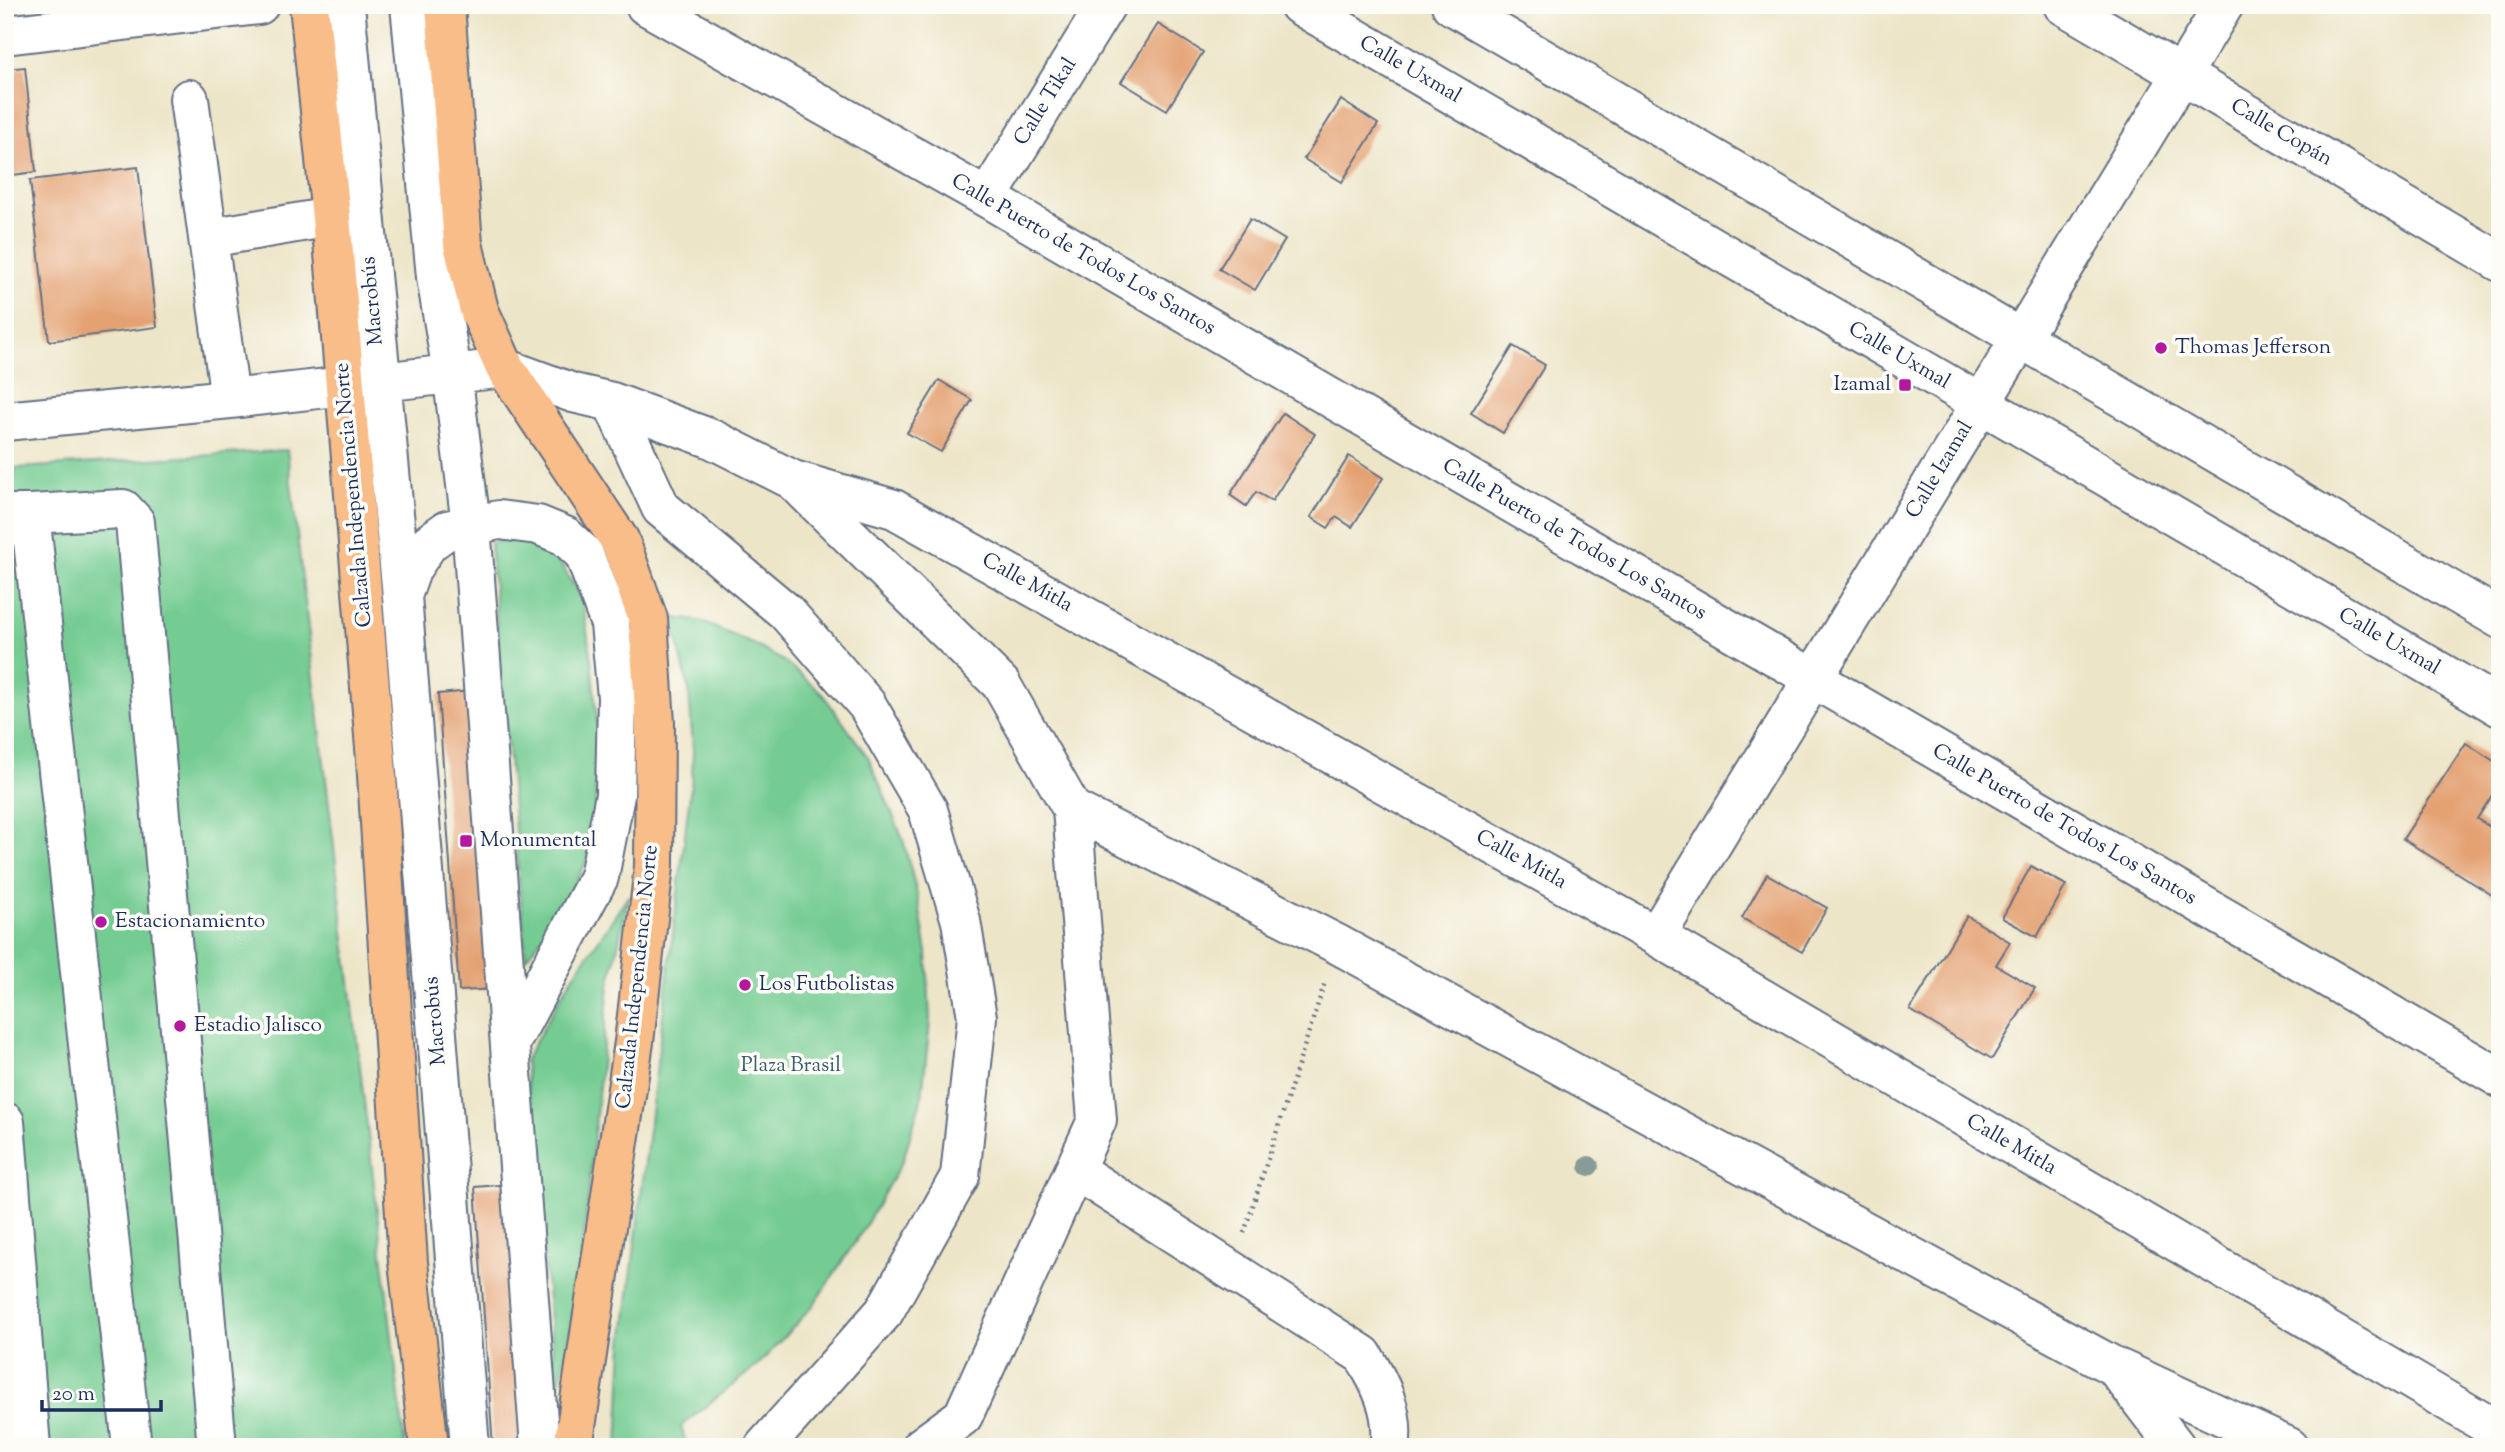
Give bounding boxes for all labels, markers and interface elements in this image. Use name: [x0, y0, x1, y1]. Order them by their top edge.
street label: Calle Uxmal: [1353, 29, 1467, 111]
street label: Calle Tikal: [1007, 52, 1085, 152]
street label: Calle Copán: [2224, 92, 2338, 174]
street label: Calle Puerto de Todos Los Santos: [945, 167, 1221, 343]
street label: Macrobús: [354, 255, 392, 347]
street label: Calle Uxmal: [1842, 315, 1956, 397]
place label: Thomas Jefferson: [2175, 333, 2331, 363]
marker: Thomas Jefferson: [2153, 340, 2169, 356]
street label: Calzada Independencia Norte: [327, 361, 381, 629]
place label: Izamal: [1834, 370, 1891, 400]
marker: Izamal: [1897, 377, 1913, 393]
street label: Calle Izamal: [1899, 415, 1981, 525]
street label: Calle Puerto de Todos Los Santos: [1436, 452, 1712, 628]
street label: Calle Mitla: [976, 546, 1078, 621]
street label: Calle Uxmal: [2332, 601, 2446, 683]
street label: Calle Puerto de Todos Los Santos: [1926, 737, 2202, 913]
street label: Calle Mitla: [1470, 823, 1572, 898]
place label: Monumental: [480, 826, 597, 856]
marker: Monumental: [458, 833, 474, 849]
street label: Calzada Independencia Norte: [609, 843, 667, 1111]
place label: Estacionamiento: [115, 907, 265, 937]
marker: Estacionamiento: [93, 914, 109, 930]
place label: Los Futbolistas: [759, 970, 894, 1000]
street label: Macrobús: [417, 975, 455, 1067]
marker: Los Futbolistas: [737, 977, 753, 993]
place label: Estadio Jalisco: [194, 1011, 322, 1041]
marker: Estadio Jalisco: [172, 1018, 188, 1034]
park label: Plaza Brasil: [741, 1051, 841, 1081]
street label: Calle Mitla: [1960, 1107, 2062, 1183]
scale bar: [42, 1368, 161, 1412]
text: 20 m: [52, 1380, 95, 1410]

